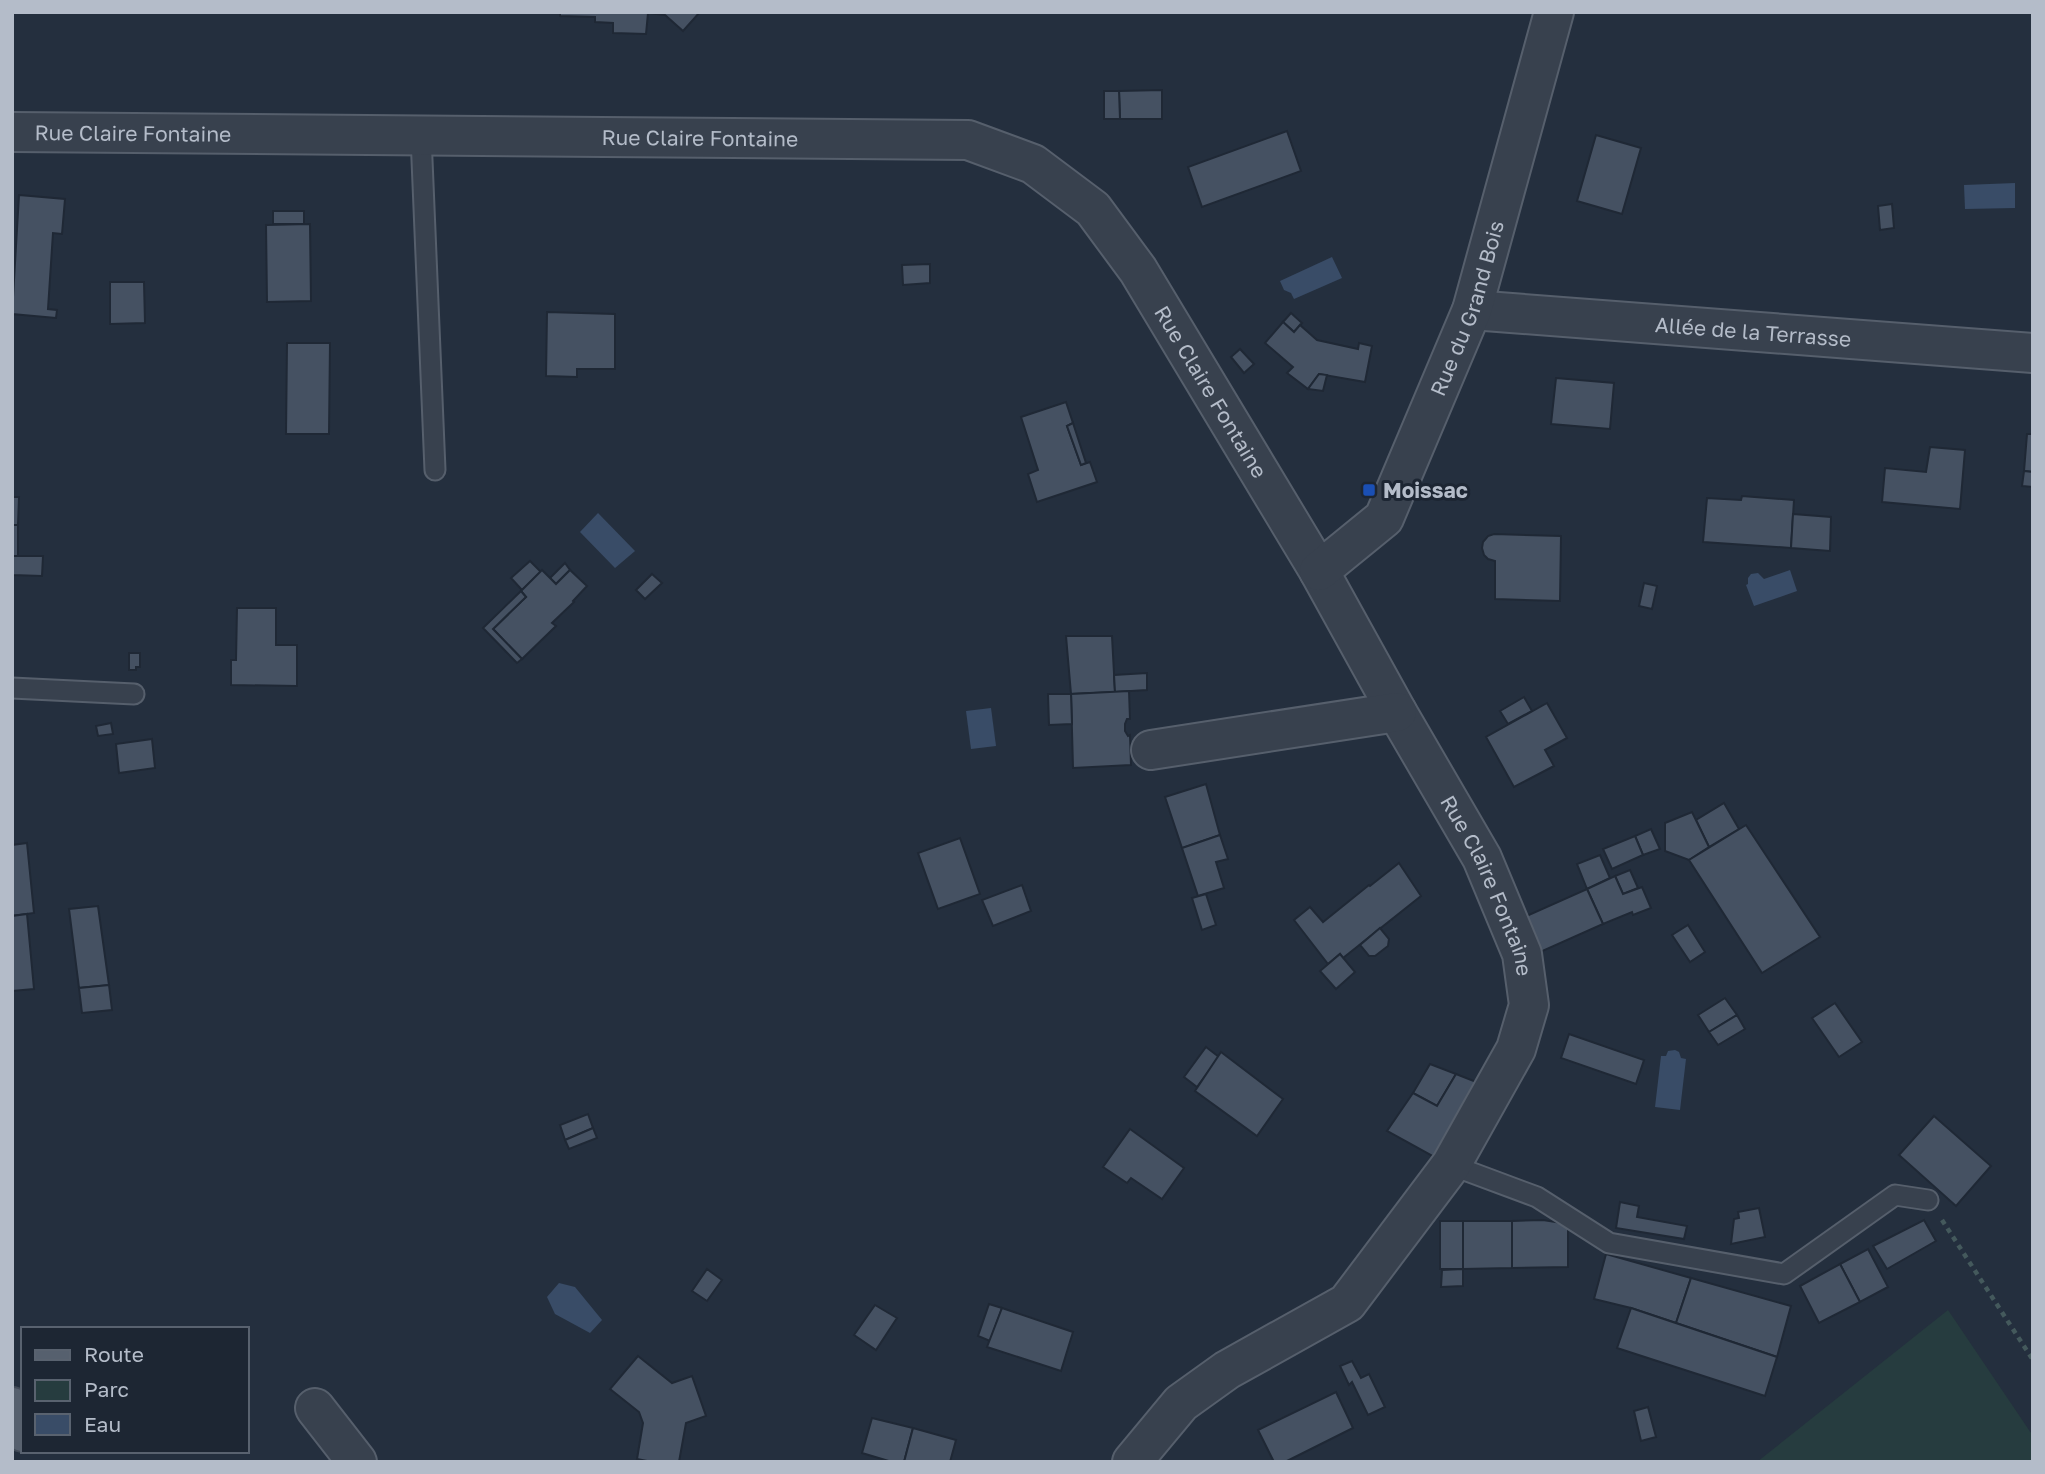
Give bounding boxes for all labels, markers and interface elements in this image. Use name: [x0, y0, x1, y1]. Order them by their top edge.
street label: Rue Claire Fontaine: [35, 119, 231, 147]
street label: Rue Claire Fontaine: [602, 124, 798, 152]
street label: Rue du Grand Bois: [1424, 218, 1509, 400]
street label: Rue Claire Fontaine: [1149, 301, 1273, 483]
street label: Allée de la Terrasse: [1654, 311, 1852, 352]
place label: Moissac: [1383, 477, 1468, 503]
marker: Moissac: [1361, 482, 1377, 498]
street label: Rue Claire Fontaine: [1435, 790, 1538, 977]
legend: [21, 1327, 248, 1453]
text: Route: [84, 1341, 144, 1367]
text: Parc: [84, 1376, 129, 1402]
text: Eau: [84, 1411, 121, 1437]

